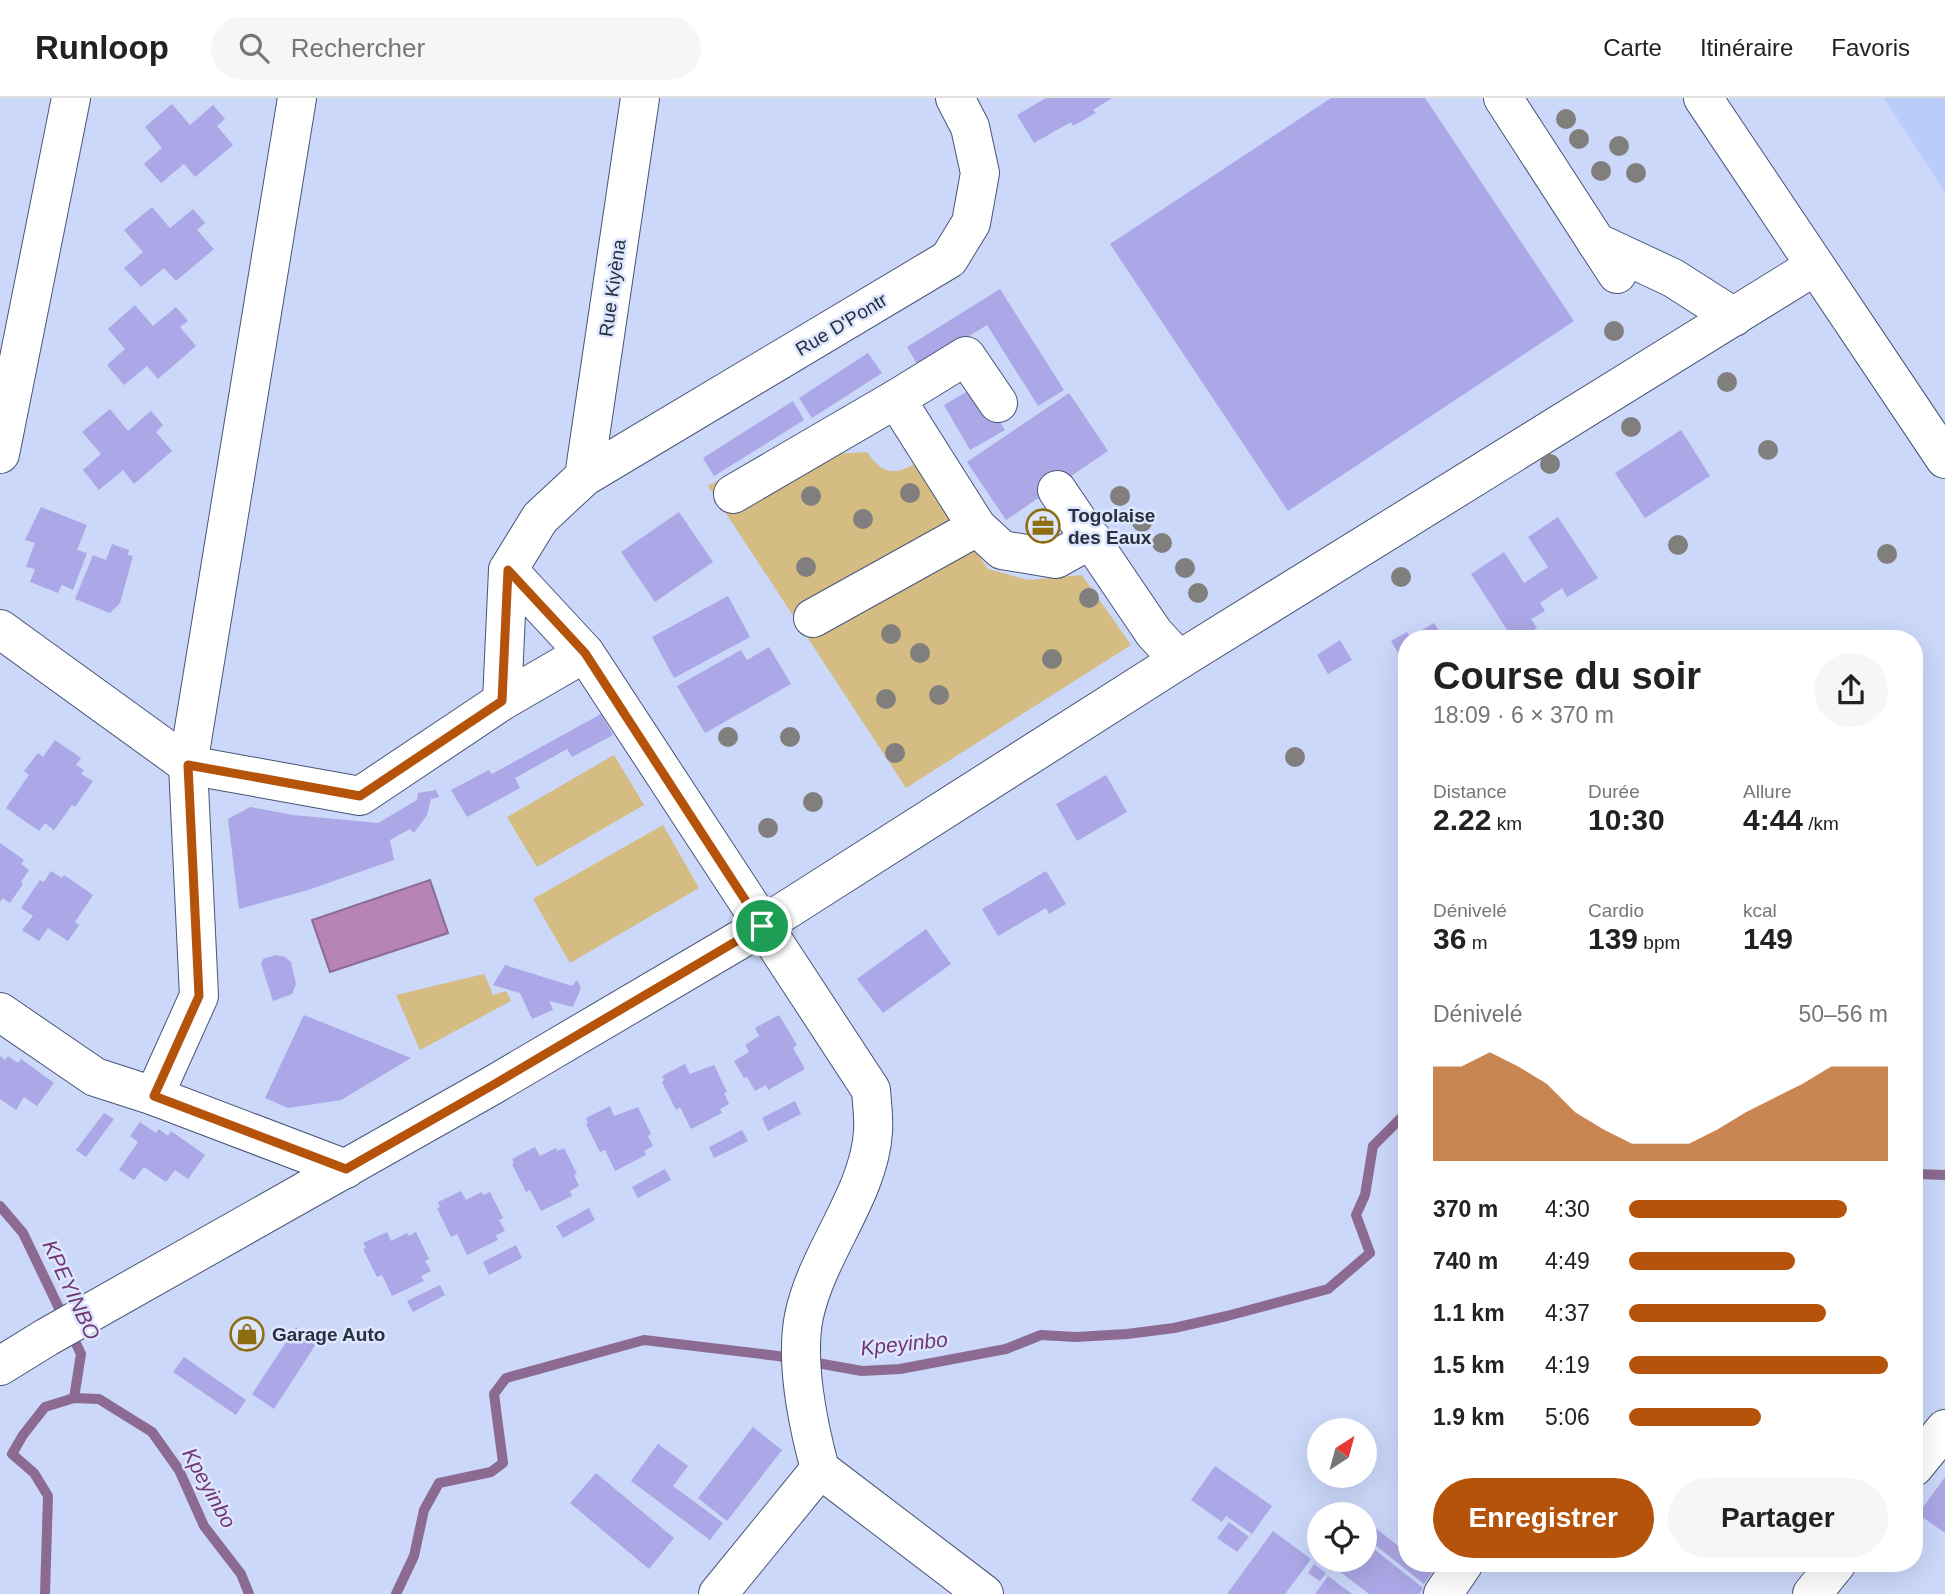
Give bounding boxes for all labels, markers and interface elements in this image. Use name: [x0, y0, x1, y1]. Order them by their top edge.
search box: [211, 17, 701, 80]
text: Runloop: [35, 29, 169, 66]
icon: search: [235, 29, 273, 67]
text: Rechercher: [291, 33, 425, 63]
text: Carte: [1603, 34, 1662, 61]
text: Itinéraire: [1700, 34, 1793, 61]
text: Favoris: [1831, 34, 1910, 61]
street label: Rue Kiyèna: [595, 238, 630, 338]
street label: Rue D'Pontr: [792, 289, 891, 360]
place label: Togolaise des Eaux: [1068, 505, 1155, 548]
office icon: Togolaise des Eaux: [1024, 507, 1062, 545]
button: share: [1814, 653, 1888, 727]
text: Course du soir: [1433, 655, 1701, 697]
text: 18:09 · 6 × 370 m: [1433, 702, 1614, 728]
text: Distance: [1433, 781, 1507, 802]
text: Durée: [1588, 781, 1640, 802]
text: Allure: [1743, 781, 1792, 802]
text: 2.22: [1433, 803, 1491, 836]
text: 10:30: [1588, 803, 1665, 836]
text: 4:44: [1743, 803, 1803, 836]
text: km: [1491, 813, 1522, 834]
text: /km: [1803, 813, 1839, 834]
pin: [732, 896, 792, 956]
text: Dénivelé: [1433, 900, 1507, 921]
text: Cardio: [1588, 900, 1644, 921]
text: kcal: [1743, 900, 1777, 921]
icon: arrive: [743, 907, 781, 945]
text: 36: [1433, 922, 1466, 955]
text: 139: [1588, 922, 1638, 955]
text: 149: [1743, 922, 1793, 955]
text: m: [1466, 932, 1487, 953]
text: bpm: [1638, 932, 1680, 953]
text: Dénivelé: [1433, 1001, 1523, 1027]
text: 50–56 m: [1798, 1001, 1888, 1027]
text: 370 m: [1433, 1196, 1498, 1222]
text: 4:30: [1545, 1196, 1590, 1222]
water label: KPEYINBO: [38, 1236, 105, 1343]
text: 740 m: [1433, 1248, 1498, 1274]
text: 4:49: [1545, 1248, 1590, 1274]
text: 1.1 km: [1433, 1300, 1505, 1326]
text: 4:37: [1545, 1300, 1590, 1326]
shop icon: Garage Auto: [228, 1315, 266, 1353]
place label: Garage Auto: [272, 1324, 385, 1345]
water label: Kpeyinbo: [859, 1327, 949, 1360]
text: 1.5 km: [1433, 1352, 1505, 1378]
text: 4:19: [1545, 1352, 1590, 1378]
text: 1.9 km: [1433, 1404, 1505, 1430]
text: 5:06: [1545, 1404, 1590, 1430]
north arrow: [1307, 1418, 1377, 1488]
map controls: [1307, 1418, 1377, 1572]
water label: Kpeyinbo: [178, 1444, 241, 1532]
button: Enregistrer: [1433, 1478, 1654, 1558]
button: Partager: [1668, 1478, 1888, 1558]
button: locate: [1307, 1502, 1377, 1572]

